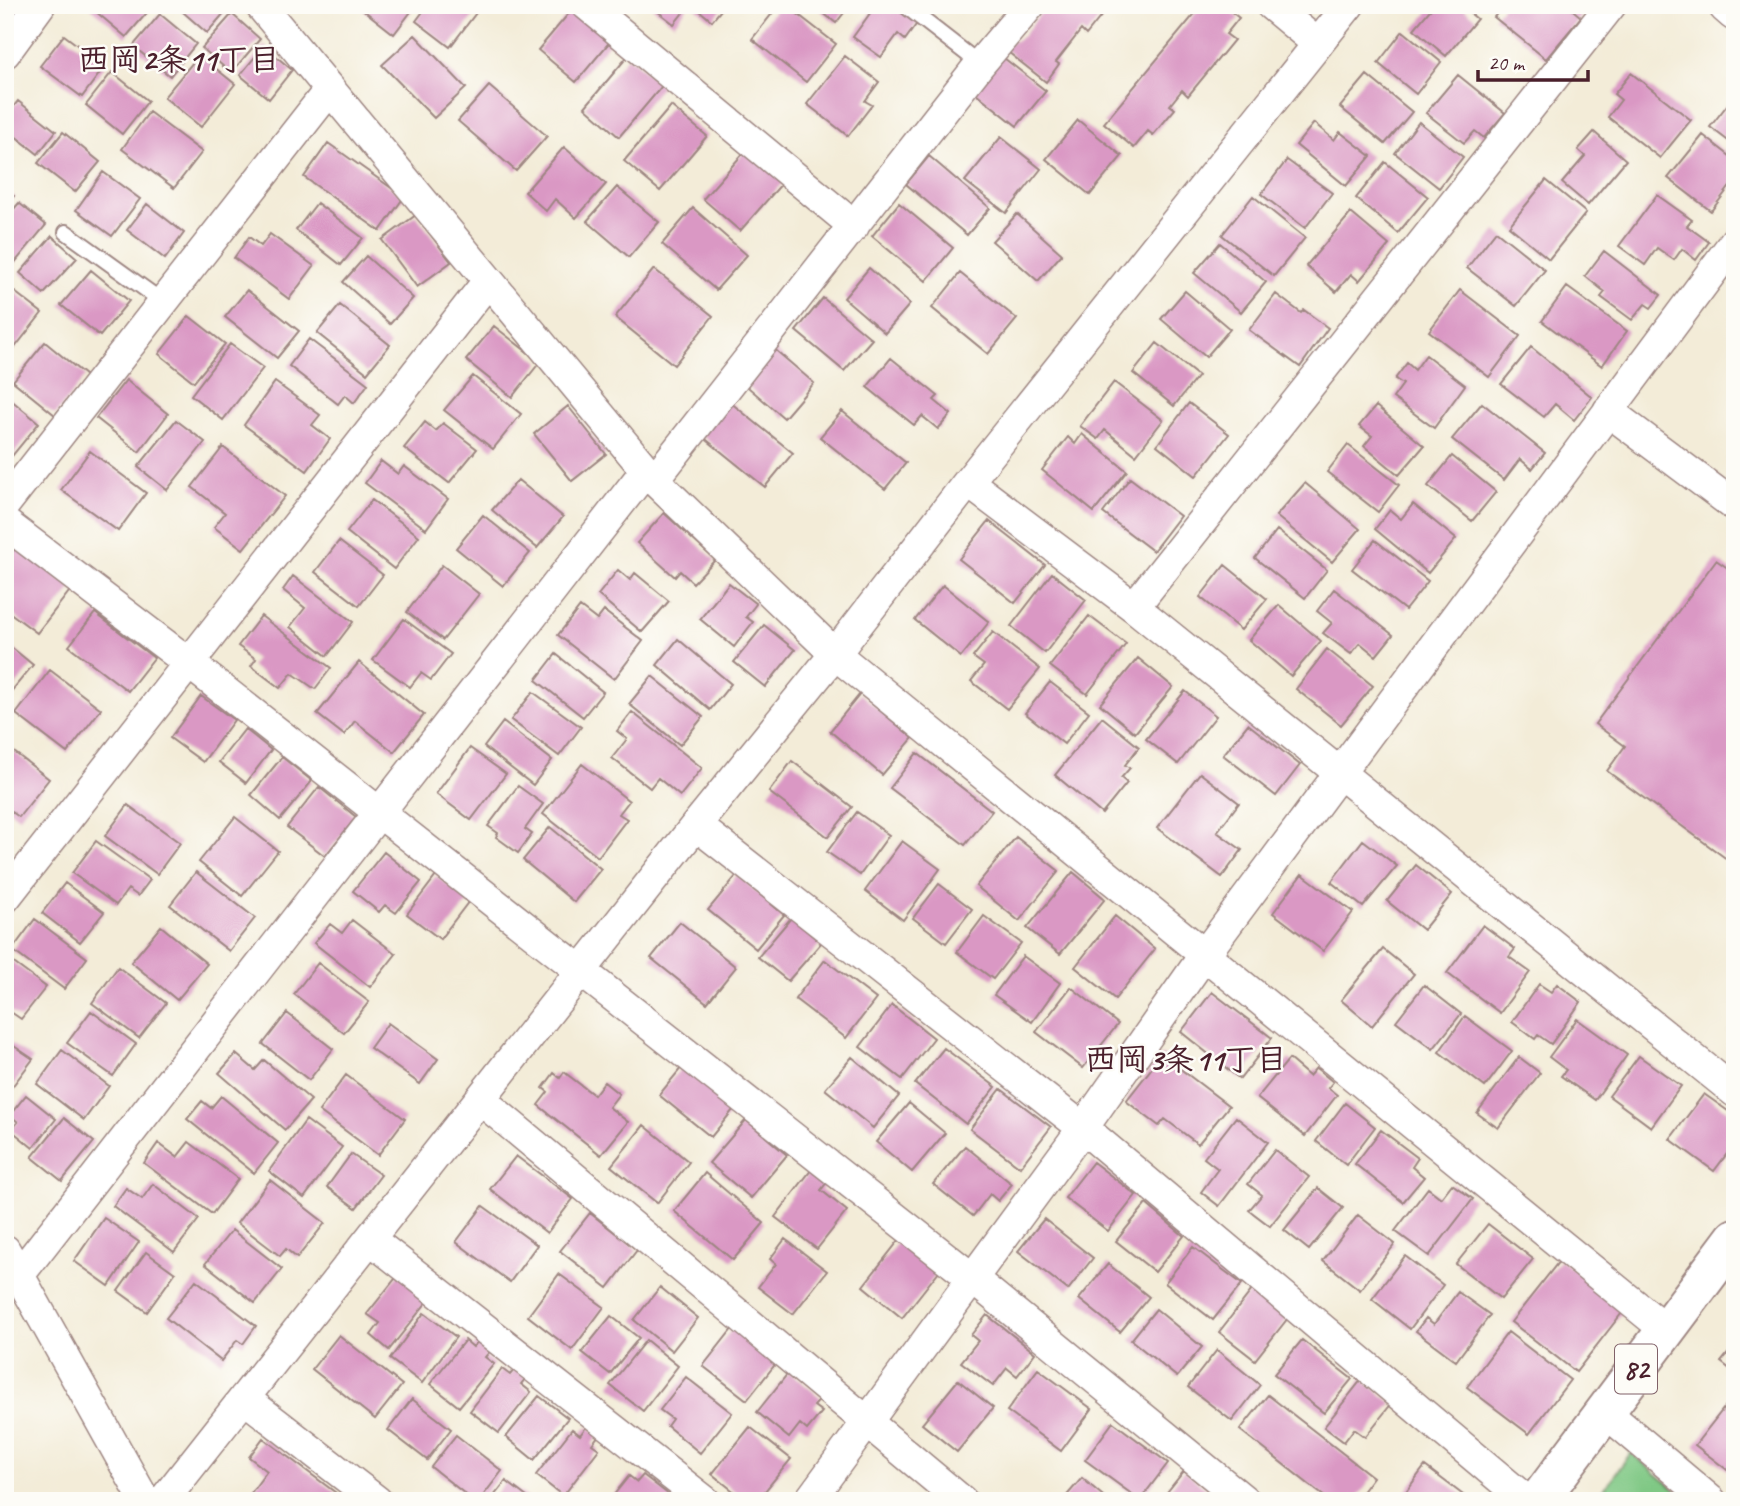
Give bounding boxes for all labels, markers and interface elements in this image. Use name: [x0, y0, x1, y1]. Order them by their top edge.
scale bar: [1478, 38, 1588, 82]
district label: 西岡2条11丁目: [77, 39, 281, 80]
text: 20 m: [1488, 50, 1526, 76]
district label: 西岡3条11丁目: [1084, 1039, 1288, 1080]
road number: 82: [1615, 1344, 1657, 1394]

